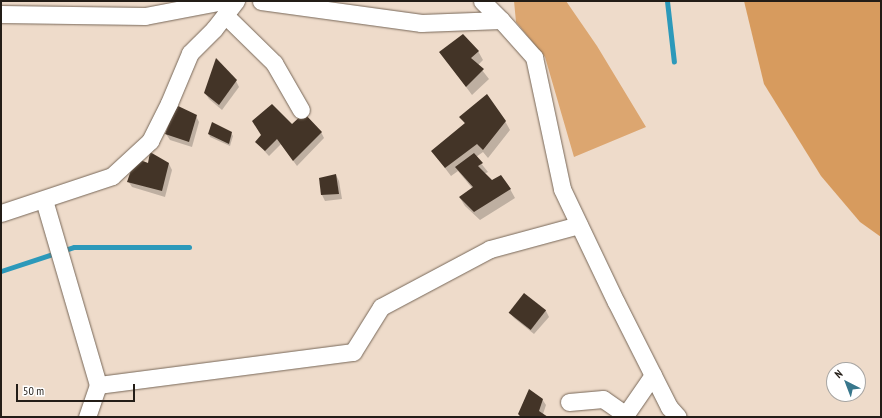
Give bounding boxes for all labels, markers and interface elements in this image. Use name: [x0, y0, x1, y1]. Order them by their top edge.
north arrow: [826, 362, 866, 402]
text: N: [832, 367, 846, 381]
scale bar: [18, 376, 137, 402]
text: 50 m: [23, 383, 44, 398]

